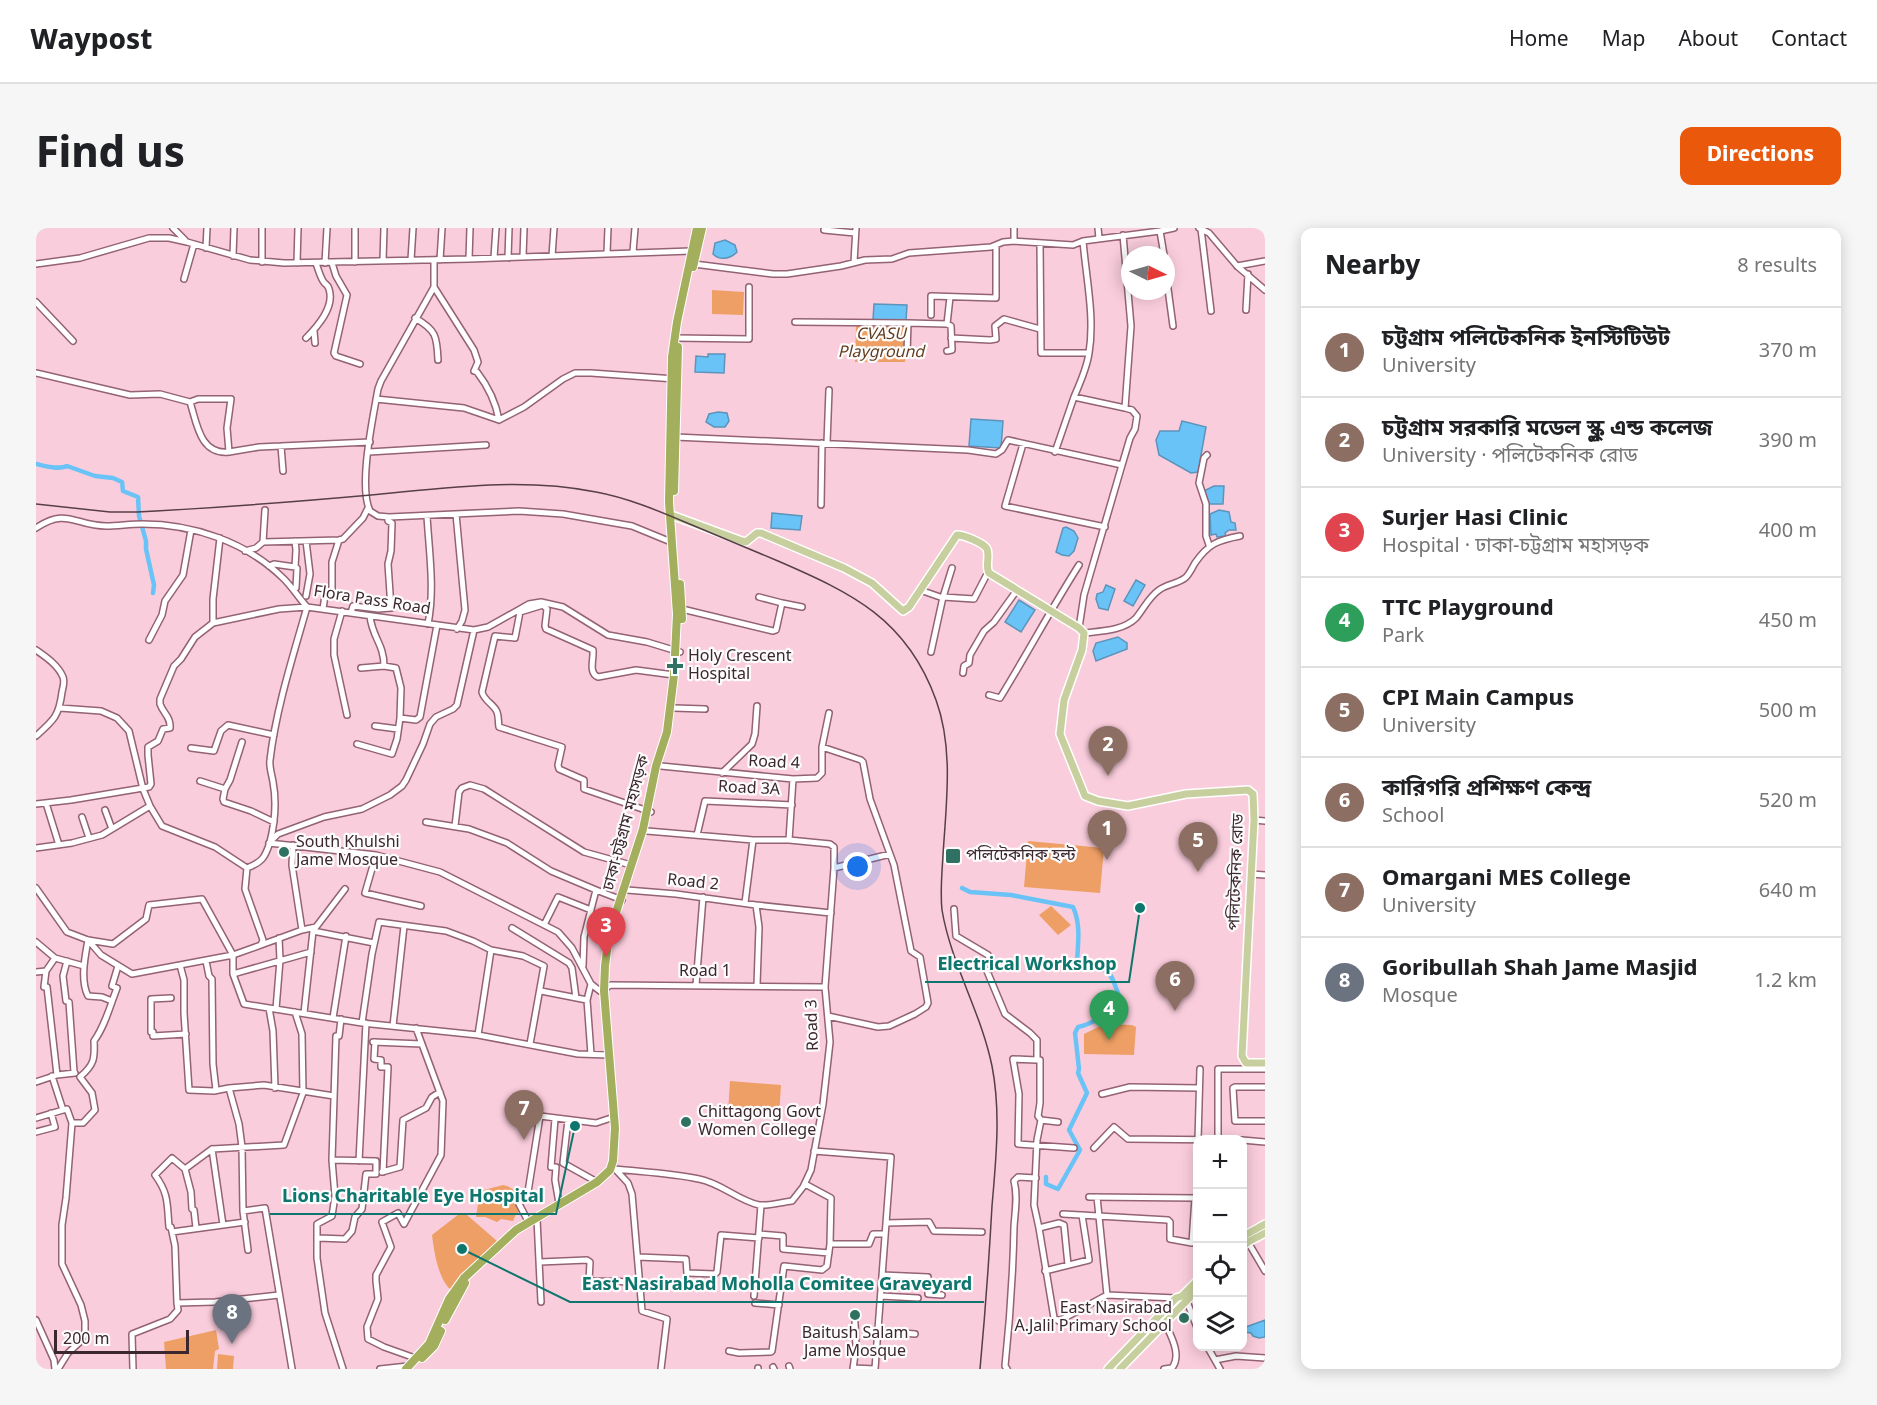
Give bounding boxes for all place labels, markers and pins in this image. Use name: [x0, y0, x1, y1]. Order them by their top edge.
place label: Holy Crescent Hospital: [688, 646, 792, 686]
marker: Holy Crescent Hospital: [666, 657, 684, 675]
pin: 2: [1088, 726, 1128, 776]
pin: 1: [1088, 810, 1126, 860]
pin: 5: [1178, 822, 1218, 872]
place label: South Khulshi Jame Mosque: [294, 832, 400, 872]
marker: South Khulshi Jame Mosque: [277, 845, 291, 859]
place label: পলিটেকনিক হল্ট: [966, 845, 1076, 867]
marker: পলিটেকনিক হল্ট: [944, 847, 962, 865]
pin: 3: [586, 908, 626, 957]
callout: Electrical Workshop: [925, 946, 1129, 982]
pin: 6: [1156, 962, 1194, 1011]
pin: 4: [1090, 990, 1128, 1040]
pin: 7: [504, 1090, 544, 1140]
place label: Chittagong Govt Women College: [698, 1102, 821, 1142]
marker: Chittagong Govt Women College: [679, 1115, 693, 1129]
callout: Lions Charitable Eye Hospital: [270, 1178, 556, 1214]
callout: East Nasirabad Moholla Comitee Graveyard: [570, 1266, 984, 1302]
pin: 8: [212, 1294, 252, 1344]
place label: East Nasirabad A.Jalil Primary School: [1014, 1298, 1172, 1338]
marker: Baitush Salam Jame Mosque: [848, 1308, 862, 1322]
marker: East Nasirabad A.Jalil Primary School: [1177, 1311, 1191, 1325]
place label: Baitush Salam Jame Mosque: [802, 1323, 908, 1363]

